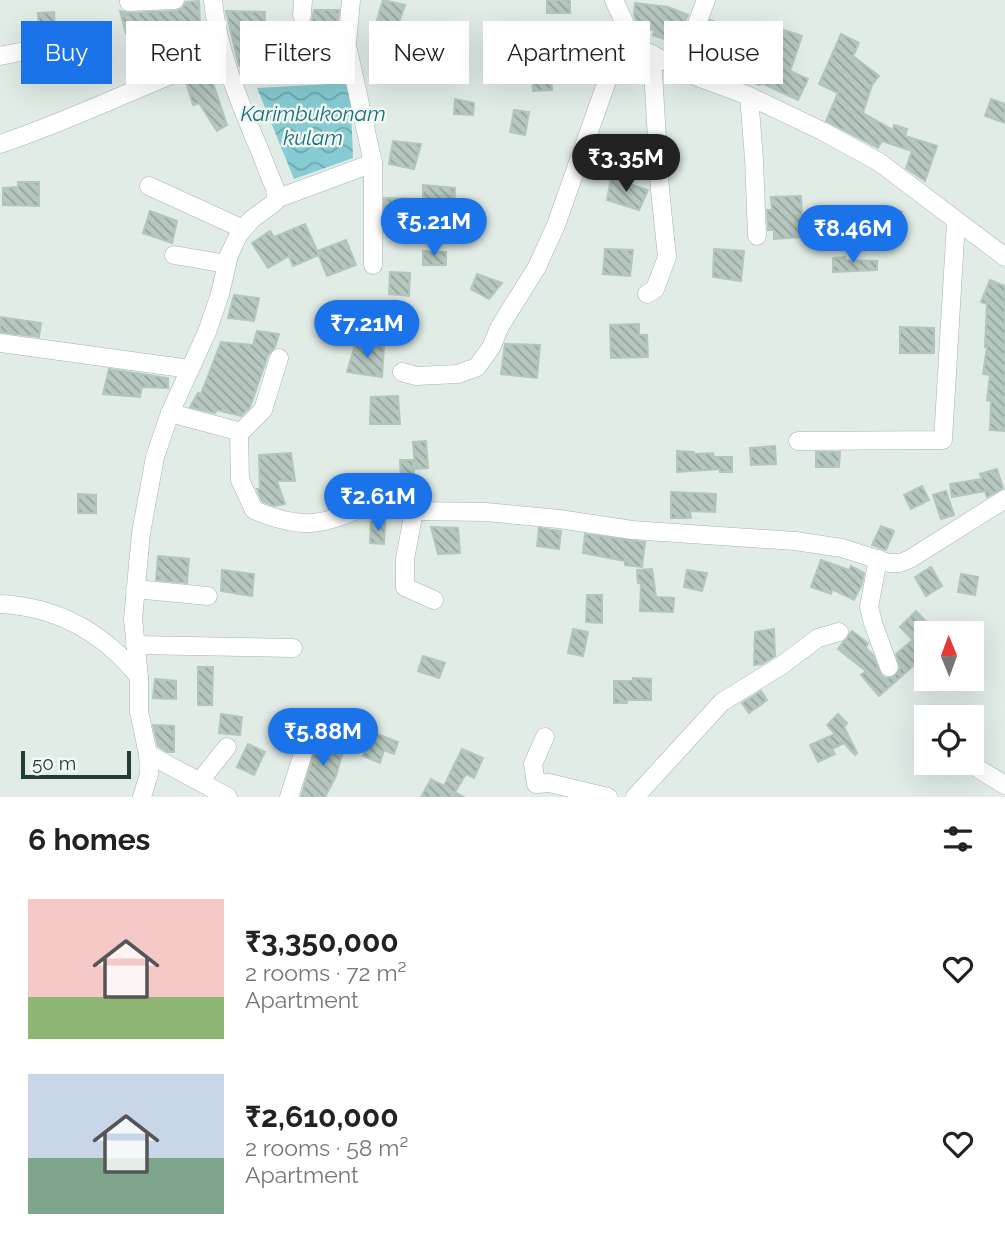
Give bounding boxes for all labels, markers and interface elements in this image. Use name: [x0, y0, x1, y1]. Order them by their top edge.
chip: Buy: [21, 21, 112, 84]
chip: Rent: [126, 21, 226, 84]
chip: Filters: [240, 21, 355, 84]
chip: New: [369, 21, 469, 84]
chip: Apartment: [483, 21, 650, 84]
chip: House: [664, 21, 783, 84]
water label: Karimbukonam kulam: [240, 101, 386, 150]
pin: ₹3.35M: [569, 134, 683, 194]
text: ₹3.35M: [588, 143, 664, 170]
pin: ₹5.21M: [377, 198, 491, 258]
pin: ₹8.46M: [796, 205, 910, 265]
text: ₹5.21M: [397, 207, 471, 234]
text: ₹8.46M: [814, 214, 892, 241]
pin: ₹7.21M: [310, 300, 424, 360]
text: ₹7.21M: [330, 309, 404, 336]
pin: ₹2.61M: [321, 474, 435, 533]
text: ₹2.61M: [340, 482, 416, 509]
north arrow: [914, 621, 984, 691]
map controls: [914, 621, 984, 775]
button: locate: [914, 705, 984, 775]
pin: ₹5.88M: [266, 708, 380, 768]
text: ₹5.88M: [284, 717, 362, 744]
scale bar: [21, 748, 131, 780]
text: 50 m: [32, 752, 76, 774]
icon: filters: [939, 820, 977, 858]
text: 6 homes: [28, 822, 150, 857]
text: ₹3,350,000: [245, 924, 399, 959]
icon: home: [84, 927, 168, 1011]
icon: heart: [939, 950, 977, 988]
text: 2 rooms · 72 m²: [245, 959, 406, 986]
text: Apartment: [245, 986, 359, 1013]
text: ₹2,610,000: [245, 1099, 399, 1134]
icon: home: [84, 1102, 168, 1186]
icon: heart: [939, 1125, 977, 1163]
text: 2 rooms · 58 m²: [245, 1134, 408, 1161]
text: Apartment: [245, 1161, 359, 1188]

